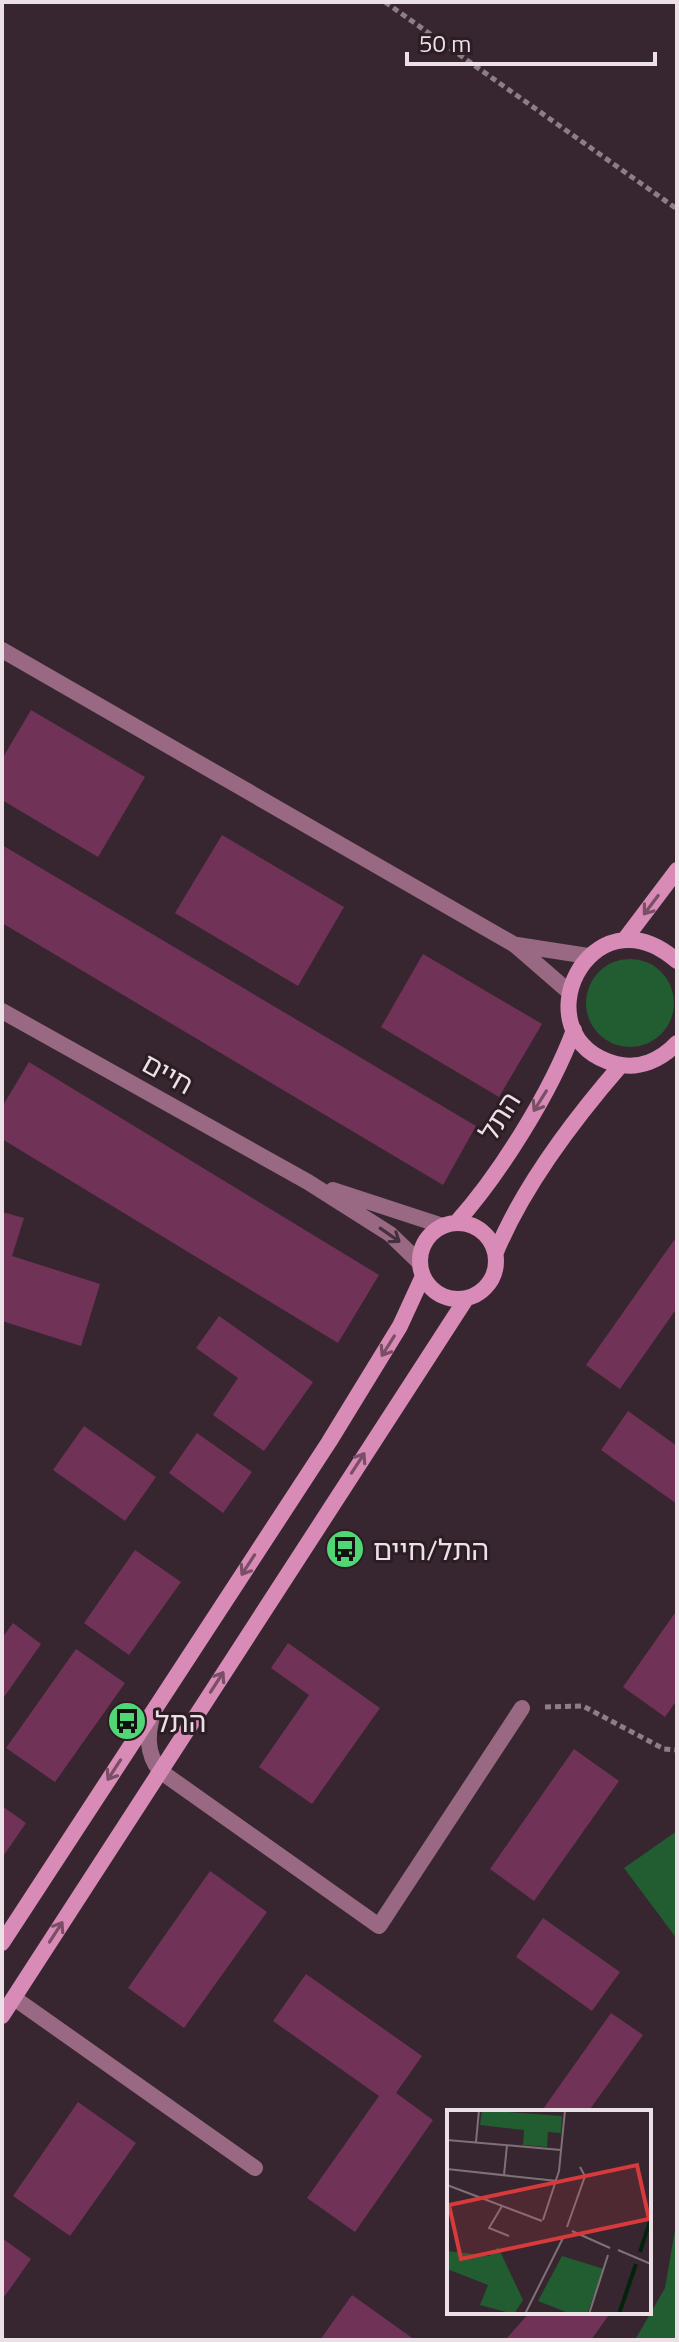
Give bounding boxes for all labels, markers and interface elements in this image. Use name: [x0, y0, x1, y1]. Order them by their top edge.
scale bar: [407, 16, 655, 66]
text: 50 m: [419, 25, 471, 61]
one-way arrow: [642, 893, 659, 915]
street label: חיים: [134, 1041, 202, 1105]
street label: התל: [467, 1083, 531, 1149]
one-way arrow: [532, 1089, 549, 1111]
one-way arrow: [378, 1227, 400, 1243]
one-way arrow: [380, 1334, 396, 1357]
one-way arrow: [350, 1452, 366, 1475]
bus stop icon: התל/חיים: [324, 1528, 366, 1570]
place label: התל/חיים: [373, 1528, 489, 1571]
one-way arrow: [240, 1553, 257, 1575]
one-way arrow: [208, 1671, 225, 1693]
bus stop icon: התל: [106, 1700, 148, 1742]
place label: התל: [155, 1700, 206, 1743]
one-way arrow: [105, 1758, 121, 1781]
one-way arrow: [48, 1921, 64, 1944]
inset map: [447, 2110, 651, 2314]

